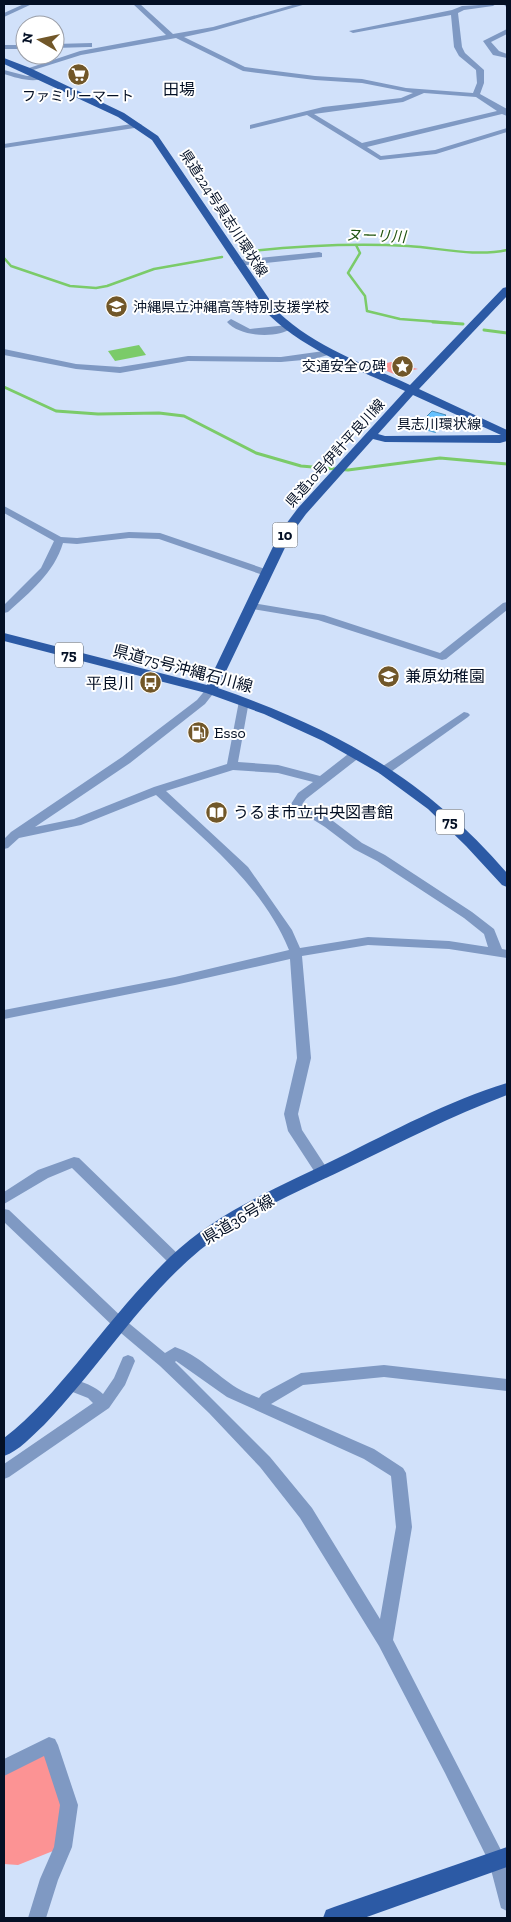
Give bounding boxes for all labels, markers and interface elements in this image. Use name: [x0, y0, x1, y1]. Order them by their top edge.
north arrow: [15, 15, 65, 65]
text: N: [18, 31, 37, 45]
supermarket icon: ファミリーマート: [66, 62, 90, 86]
district label: 田場: [163, 80, 195, 99]
place label: ファミリーマート: [22, 88, 134, 105]
street label: 県道224号具志川環状線: [176, 147, 271, 280]
water label: ヌーリ川: [346, 226, 408, 246]
school or university icon: 沖縄県立沖縄高等特別支援学校: [105, 295, 129, 319]
place label: 沖縄県立沖縄高等特別支援学校: [133, 299, 329, 316]
place icon: 交通安全の碑: [390, 354, 414, 378]
place label: 交通安全の碑: [302, 358, 386, 375]
street label: 県道10号伊計平良川線: [282, 396, 388, 511]
street label: 具志川環状線: [397, 416, 481, 433]
road number: 10: [272, 522, 298, 548]
street label: 県道75号沖縄石川線: [111, 641, 255, 696]
road number: 75: [55, 642, 83, 668]
school or university icon: 兼原幼稚園: [377, 664, 401, 688]
place label: 兼原幼稚園: [405, 667, 485, 686]
bus stop icon: 平良川: [138, 671, 162, 695]
place label: 平良川: [86, 674, 134, 693]
fuel station icon: Esso: [186, 720, 210, 744]
place label: Esso: [214, 723, 246, 742]
library icon: うるま市立中央図書館: [205, 800, 229, 824]
place label: うるま市立中央図書館: [233, 803, 393, 822]
road number: 75: [436, 810, 464, 834]
street label: 県道36号線: [199, 1191, 278, 1248]

